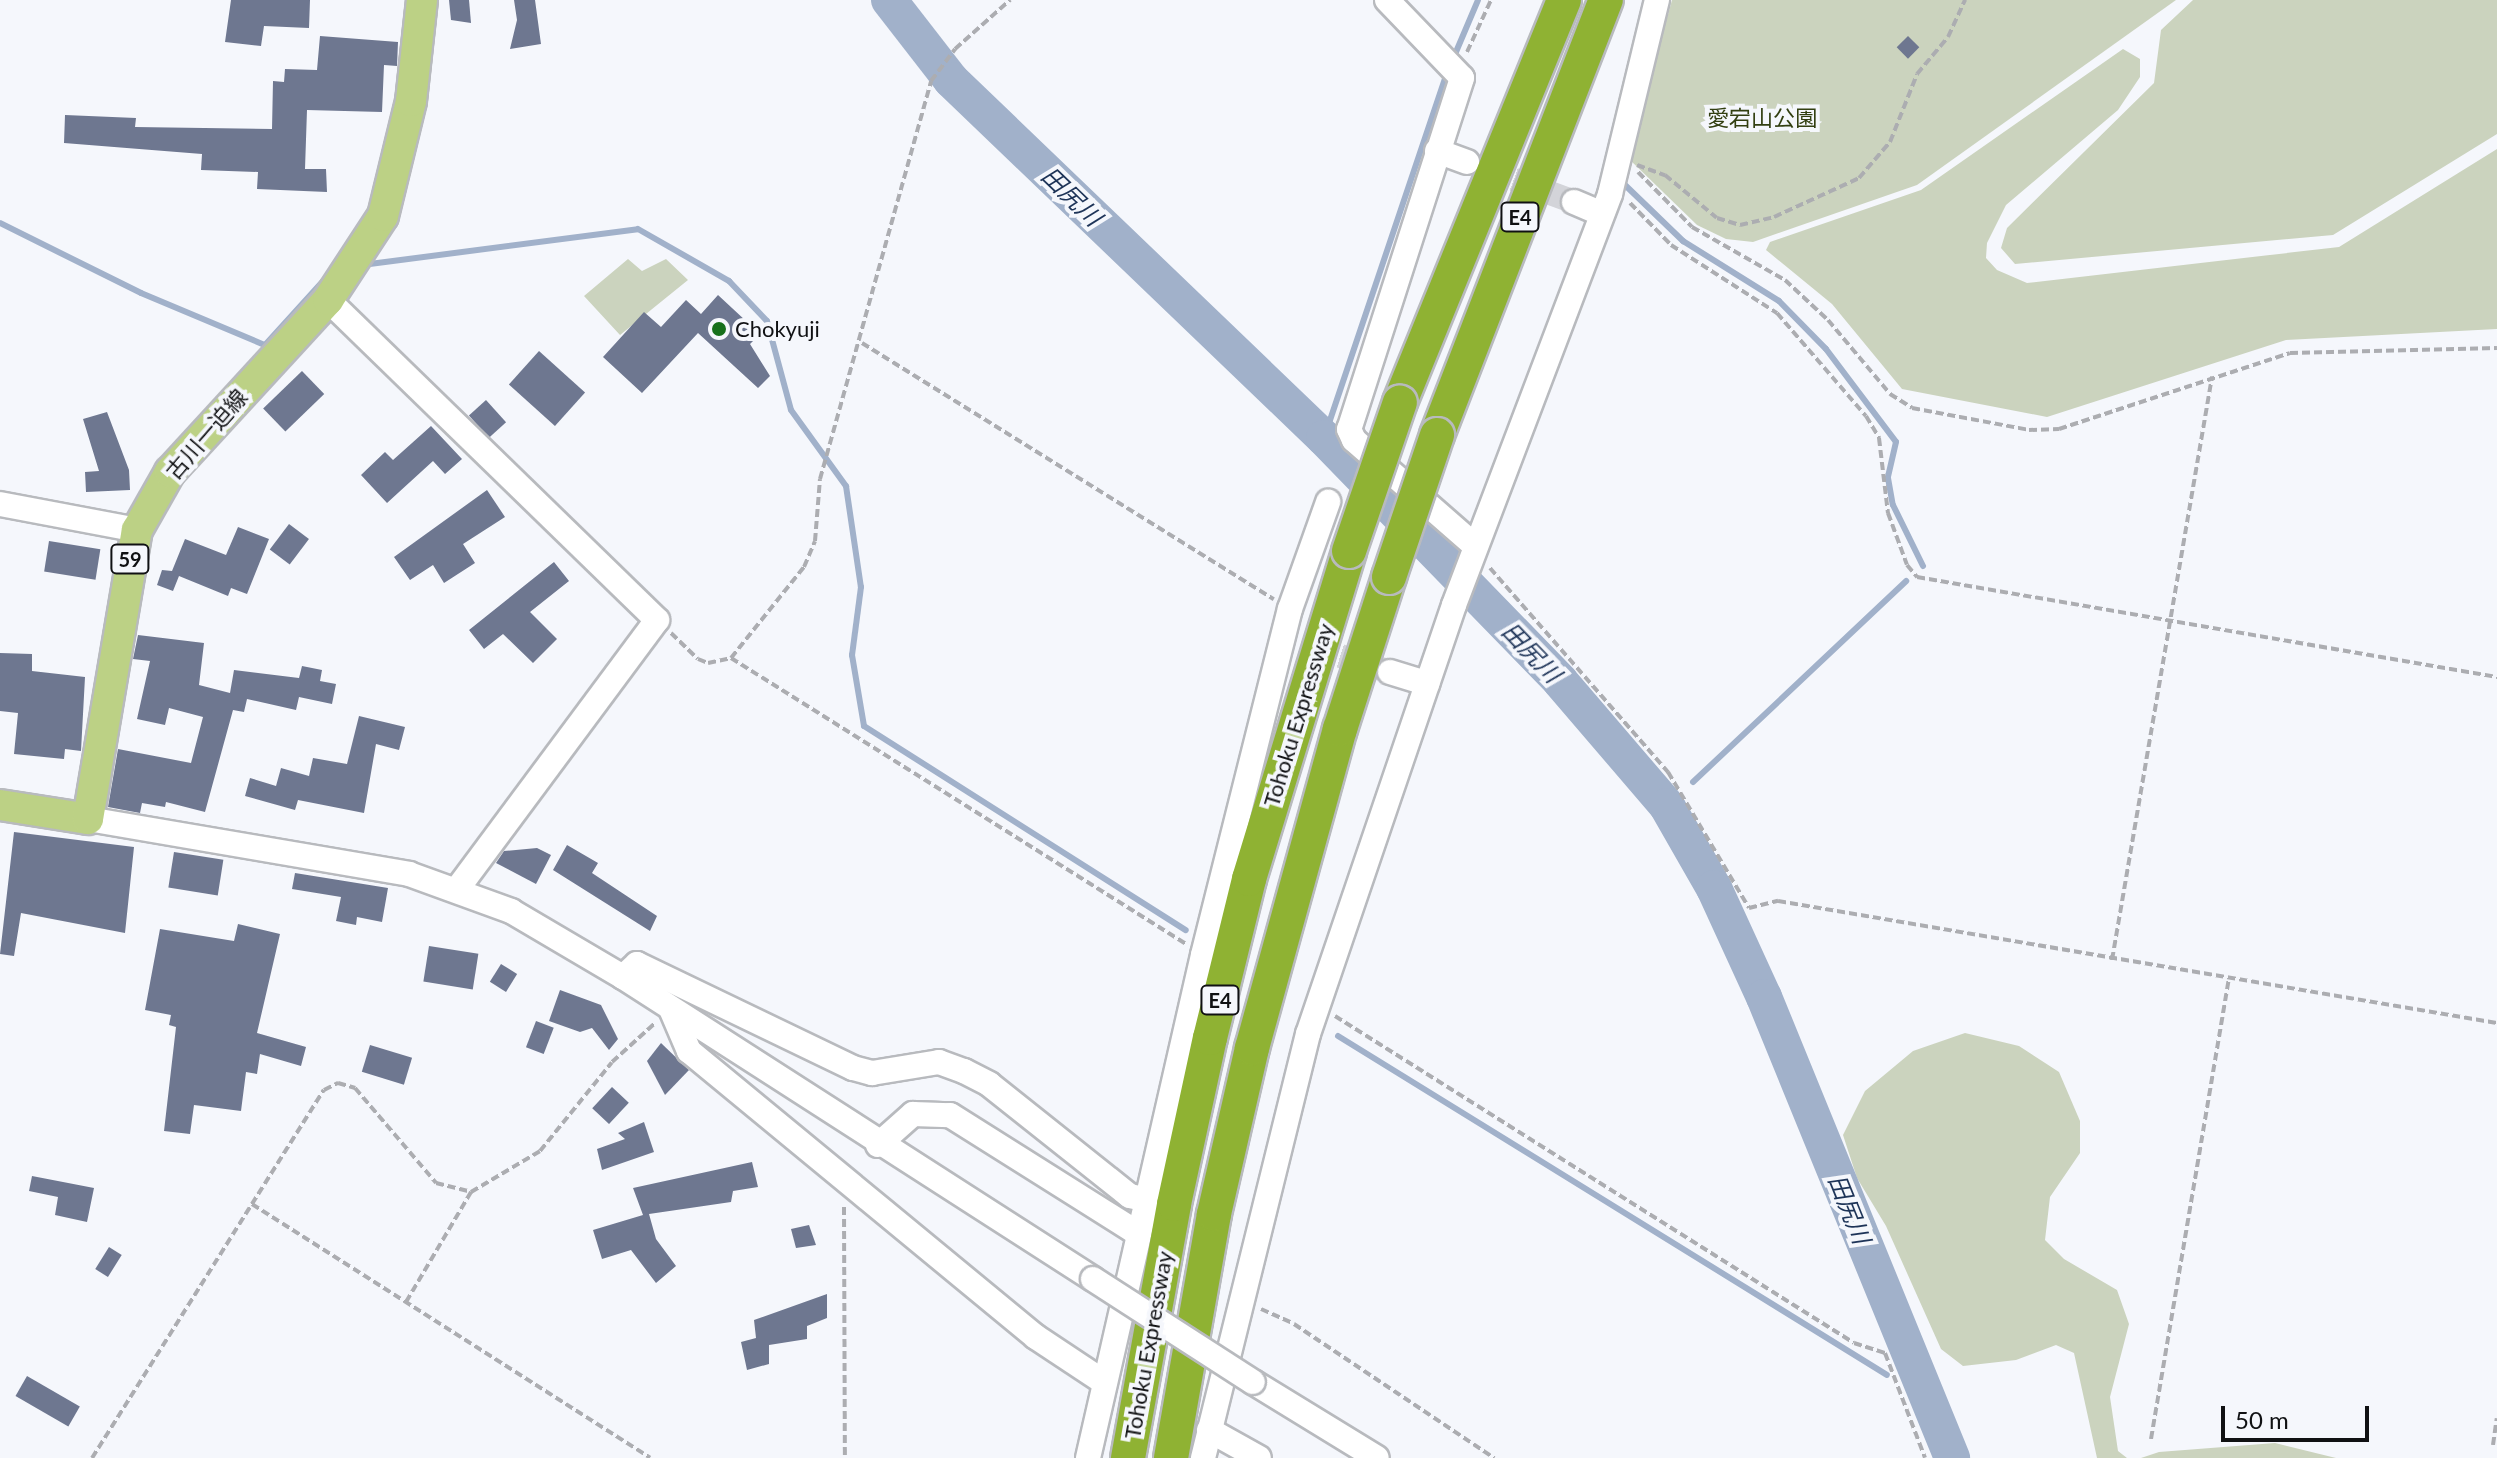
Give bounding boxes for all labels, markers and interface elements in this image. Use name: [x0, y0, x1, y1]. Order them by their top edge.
park label: 愛宕山公園: [1707, 105, 1817, 131]
water label: 田尻川: [1036, 161, 1108, 231]
road number: E4: [1500, 201, 1540, 233]
place label: Chokyuji: [735, 316, 820, 342]
marker: Chokyuji: [710, 320, 728, 338]
street label: 古川一迫線: [160, 384, 252, 484]
road number: 59: [110, 543, 150, 575]
water label: 田尻川: [1497, 616, 1567, 688]
street label: Tohoku Expressway: [1258, 620, 1338, 810]
road number: E4: [1200, 984, 1240, 1016]
water label: 田尻川: [1823, 1170, 1877, 1248]
street label: Tohoku Expressway: [1119, 1249, 1177, 1441]
scale bar: [2225, 1390, 2373, 1440]
text: 50 m: [2235, 1405, 2289, 1434]

